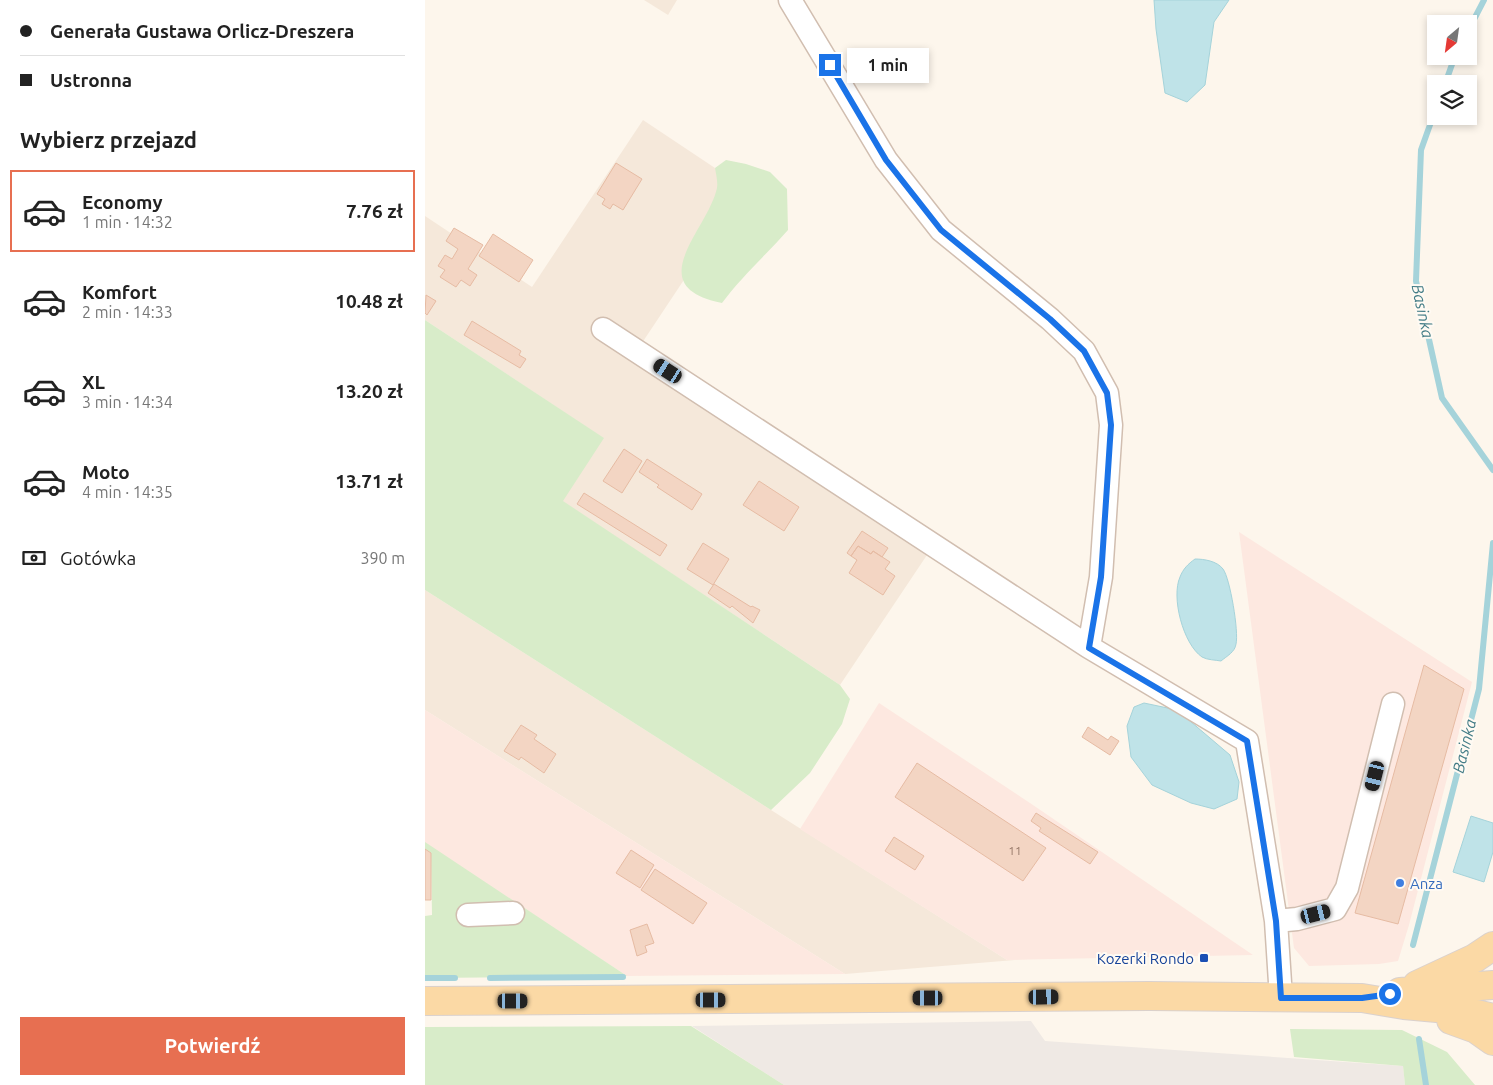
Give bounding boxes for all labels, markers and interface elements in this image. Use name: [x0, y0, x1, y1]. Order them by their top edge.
north arrow: [1427, 15, 1477, 65]
map controls: [1427, 15, 1477, 125]
text: Generała Gustawa Orlicz-Dreszera: [50, 20, 354, 42]
callout: 1 min: [847, 48, 930, 82]
route end: [819, 54, 841, 76]
text: 1 min: [868, 56, 908, 74]
text: Ustronna: [50, 69, 132, 91]
button: layers: [1427, 75, 1477, 125]
text: Wybierz przejazd: [20, 127, 197, 152]
icon: car: [22, 189, 67, 234]
text: Economy: [82, 191, 163, 213]
text: 7.76 zł: [346, 200, 403, 222]
text: 1 min · 14:32: [82, 213, 173, 231]
icon: car: [22, 279, 67, 324]
text: Komfort: [82, 281, 157, 303]
water label: Basinka: [1409, 282, 1438, 340]
text: 10.48 zł: [335, 290, 403, 312]
text: 2 min · 14:33: [82, 303, 173, 321]
car: [651, 357, 684, 385]
icon: car: [22, 369, 67, 414]
text: XL: [82, 371, 105, 393]
text: 13.20 zł: [335, 380, 403, 402]
text: 3 min · 14:34: [82, 393, 173, 411]
icon: car: [22, 459, 67, 504]
text: Moto: [82, 461, 130, 483]
text: 13.71 zł: [335, 470, 403, 492]
text: 4 min · 14:35: [82, 483, 173, 501]
icon: cash: [20, 544, 48, 572]
text: Gotówka: [60, 547, 136, 569]
text: 390 m: [360, 549, 405, 567]
water label: Basinka: [1449, 717, 1479, 775]
car: [1364, 760, 1385, 792]
house number: 11: [1008, 844, 1022, 857]
place label: Anza: [1410, 875, 1443, 892]
marker: Anza: [1394, 877, 1406, 889]
car: [1299, 903, 1332, 925]
place label: Kozerki Rondo: [1097, 950, 1194, 967]
marker: Kozerki Rondo: [1198, 952, 1210, 964]
route start: [1379, 983, 1401, 1005]
car: [1028, 989, 1059, 1005]
car: [913, 991, 943, 1006]
car: [696, 993, 726, 1008]
car: [498, 994, 528, 1009]
button: Potwierdź: [20, 1017, 405, 1075]

